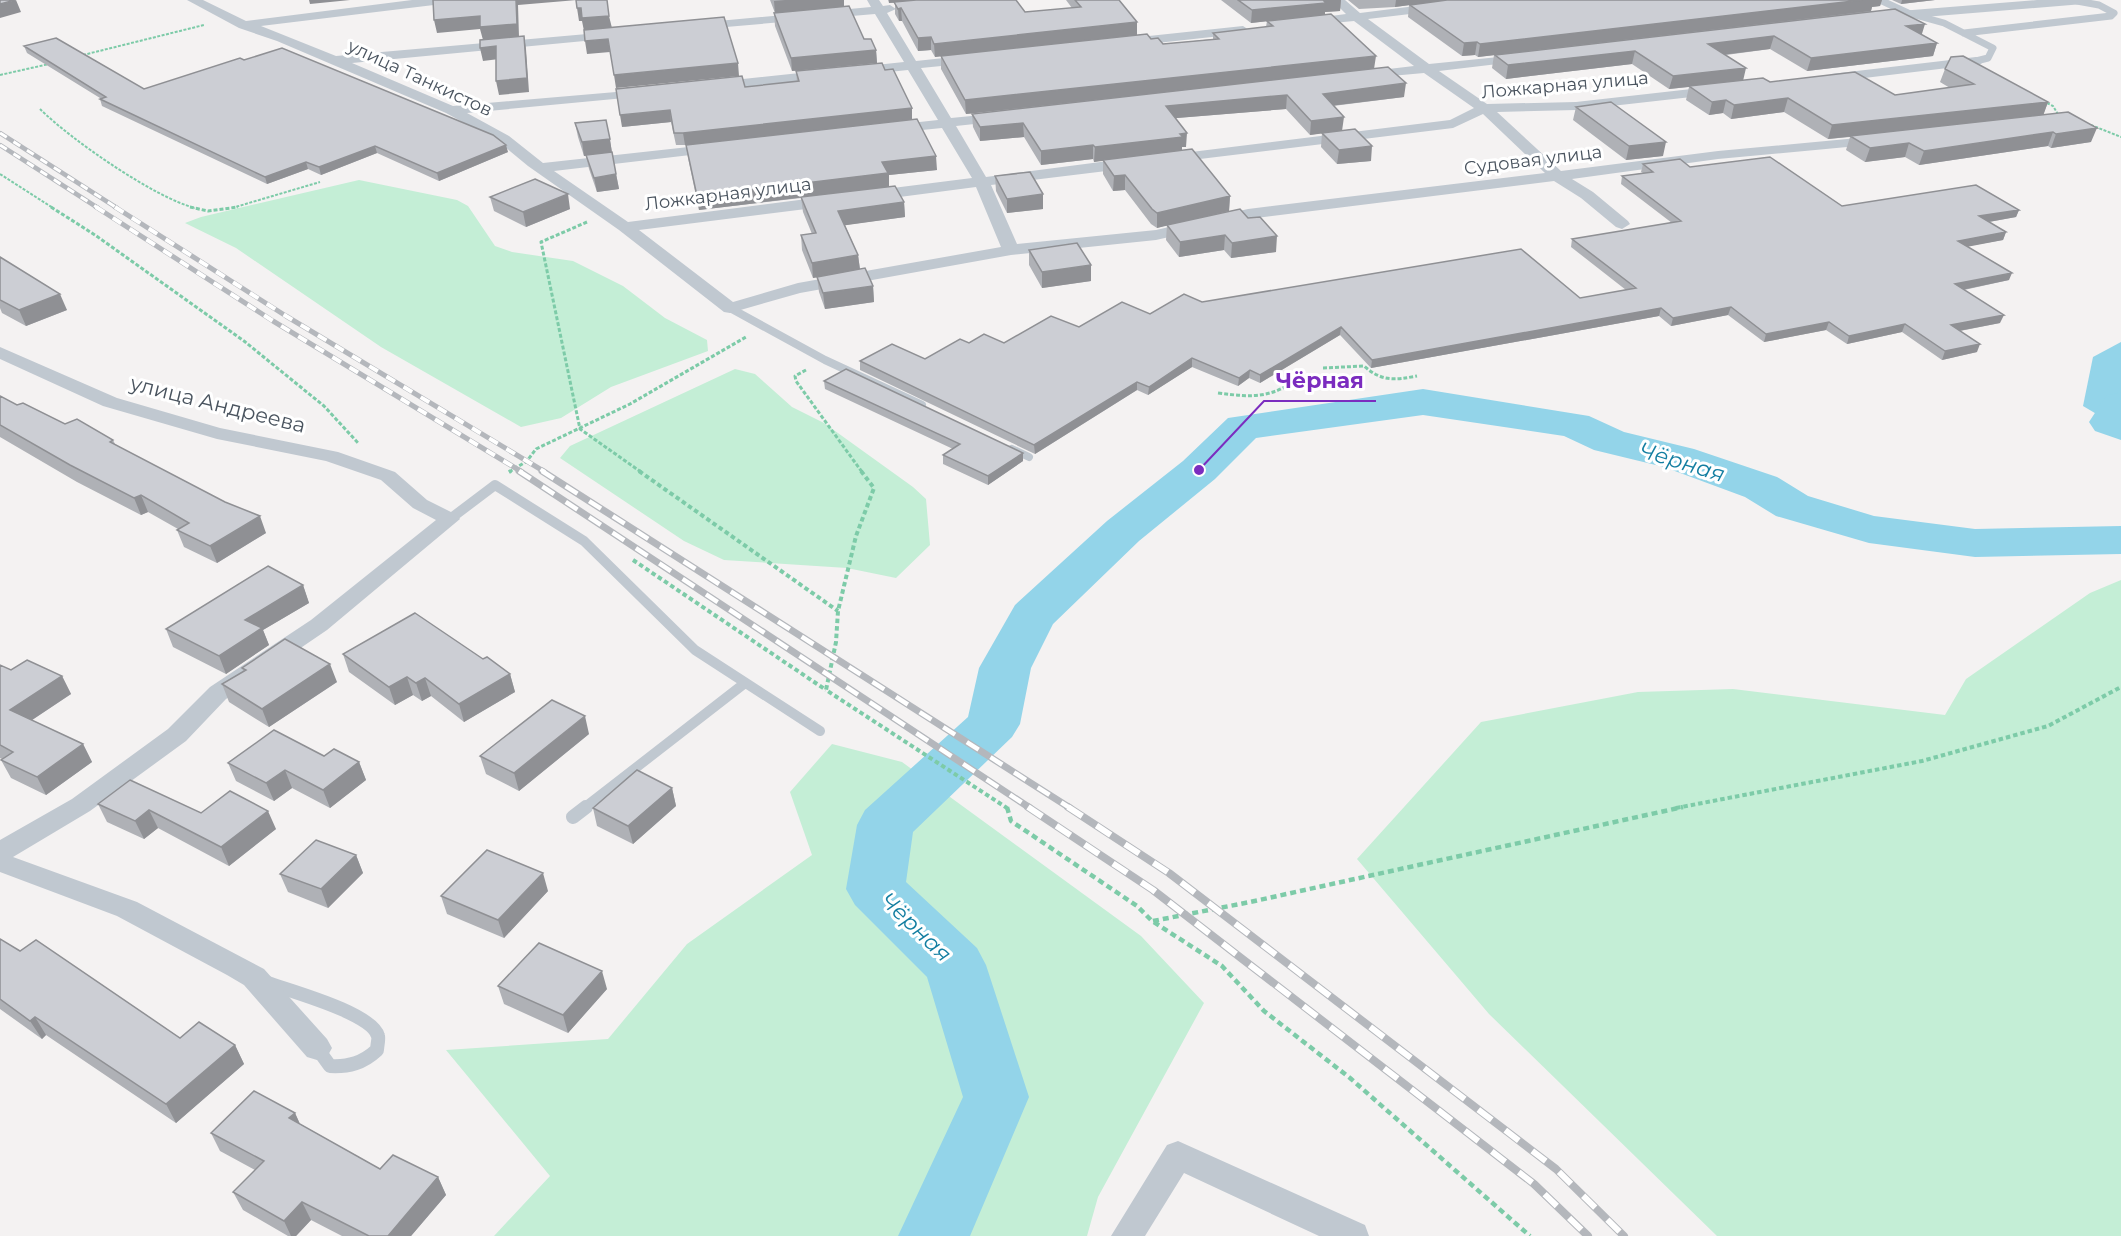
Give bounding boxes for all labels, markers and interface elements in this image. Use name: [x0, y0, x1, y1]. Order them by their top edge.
street label: улица Танкистов: [343, 34, 496, 121]
street label: Ложкарная улица: [1481, 67, 1649, 103]
street label: Судовая улица: [1463, 141, 1603, 179]
street label: Ложкарная улица: [643, 173, 813, 215]
callout: Чёрная: [1264, 361, 1376, 401]
text: Чёрная: [1276, 367, 1364, 394]
street label: улица Андреева: [127, 370, 308, 438]
water label: Чёрная: [1636, 436, 1728, 488]
water label: Чёрная: [875, 887, 957, 967]

